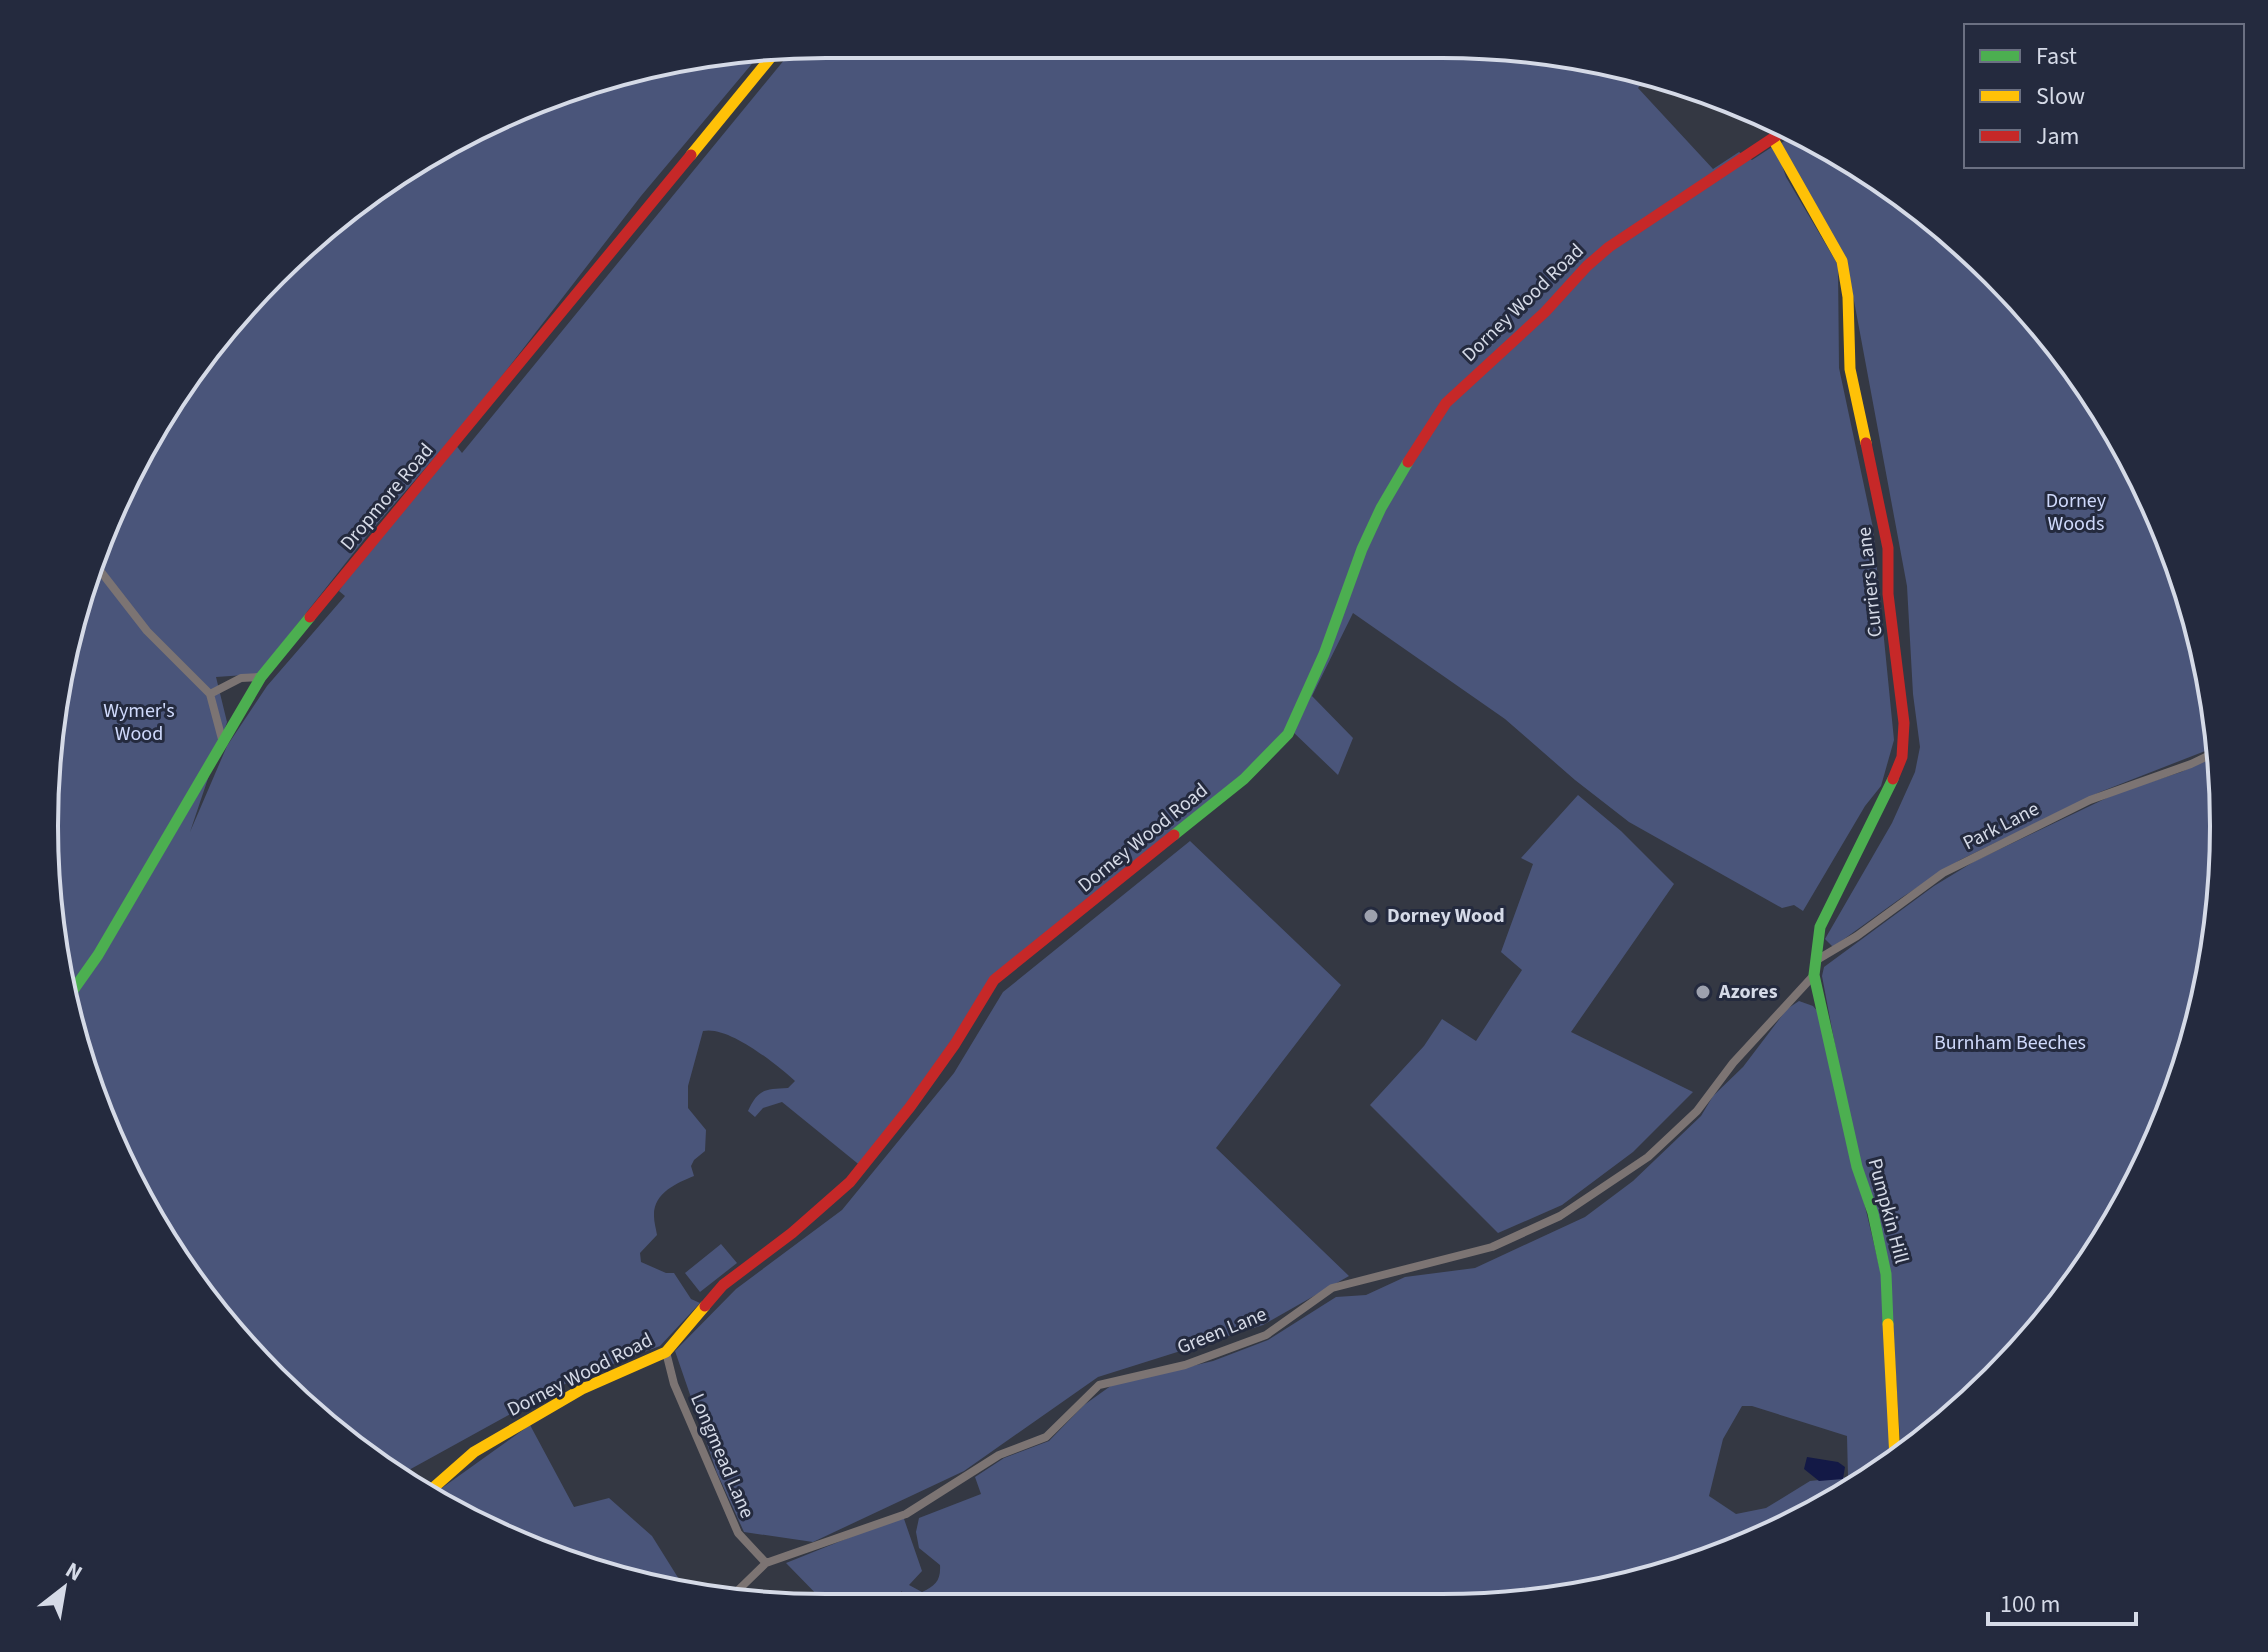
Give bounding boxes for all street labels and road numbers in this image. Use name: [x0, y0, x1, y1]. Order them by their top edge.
street label: Dorney Wood Road: [1456, 237, 1590, 369]
street label: Dropmore Road: [334, 437, 440, 557]
street label: Curriers Lane: [1850, 525, 1890, 639]
street label: Dorney Wood Road: [1072, 777, 1214, 899]
street label: Park Lane: [1958, 795, 2044, 857]
street label: Pumpkin Hill: [1861, 1155, 1915, 1267]
street label: Green Lane: [1173, 1300, 1271, 1362]
street label: Dorney Wood Road: [502, 1326, 658, 1424]
street label: Longmead Lane: [683, 1389, 761, 1523]

